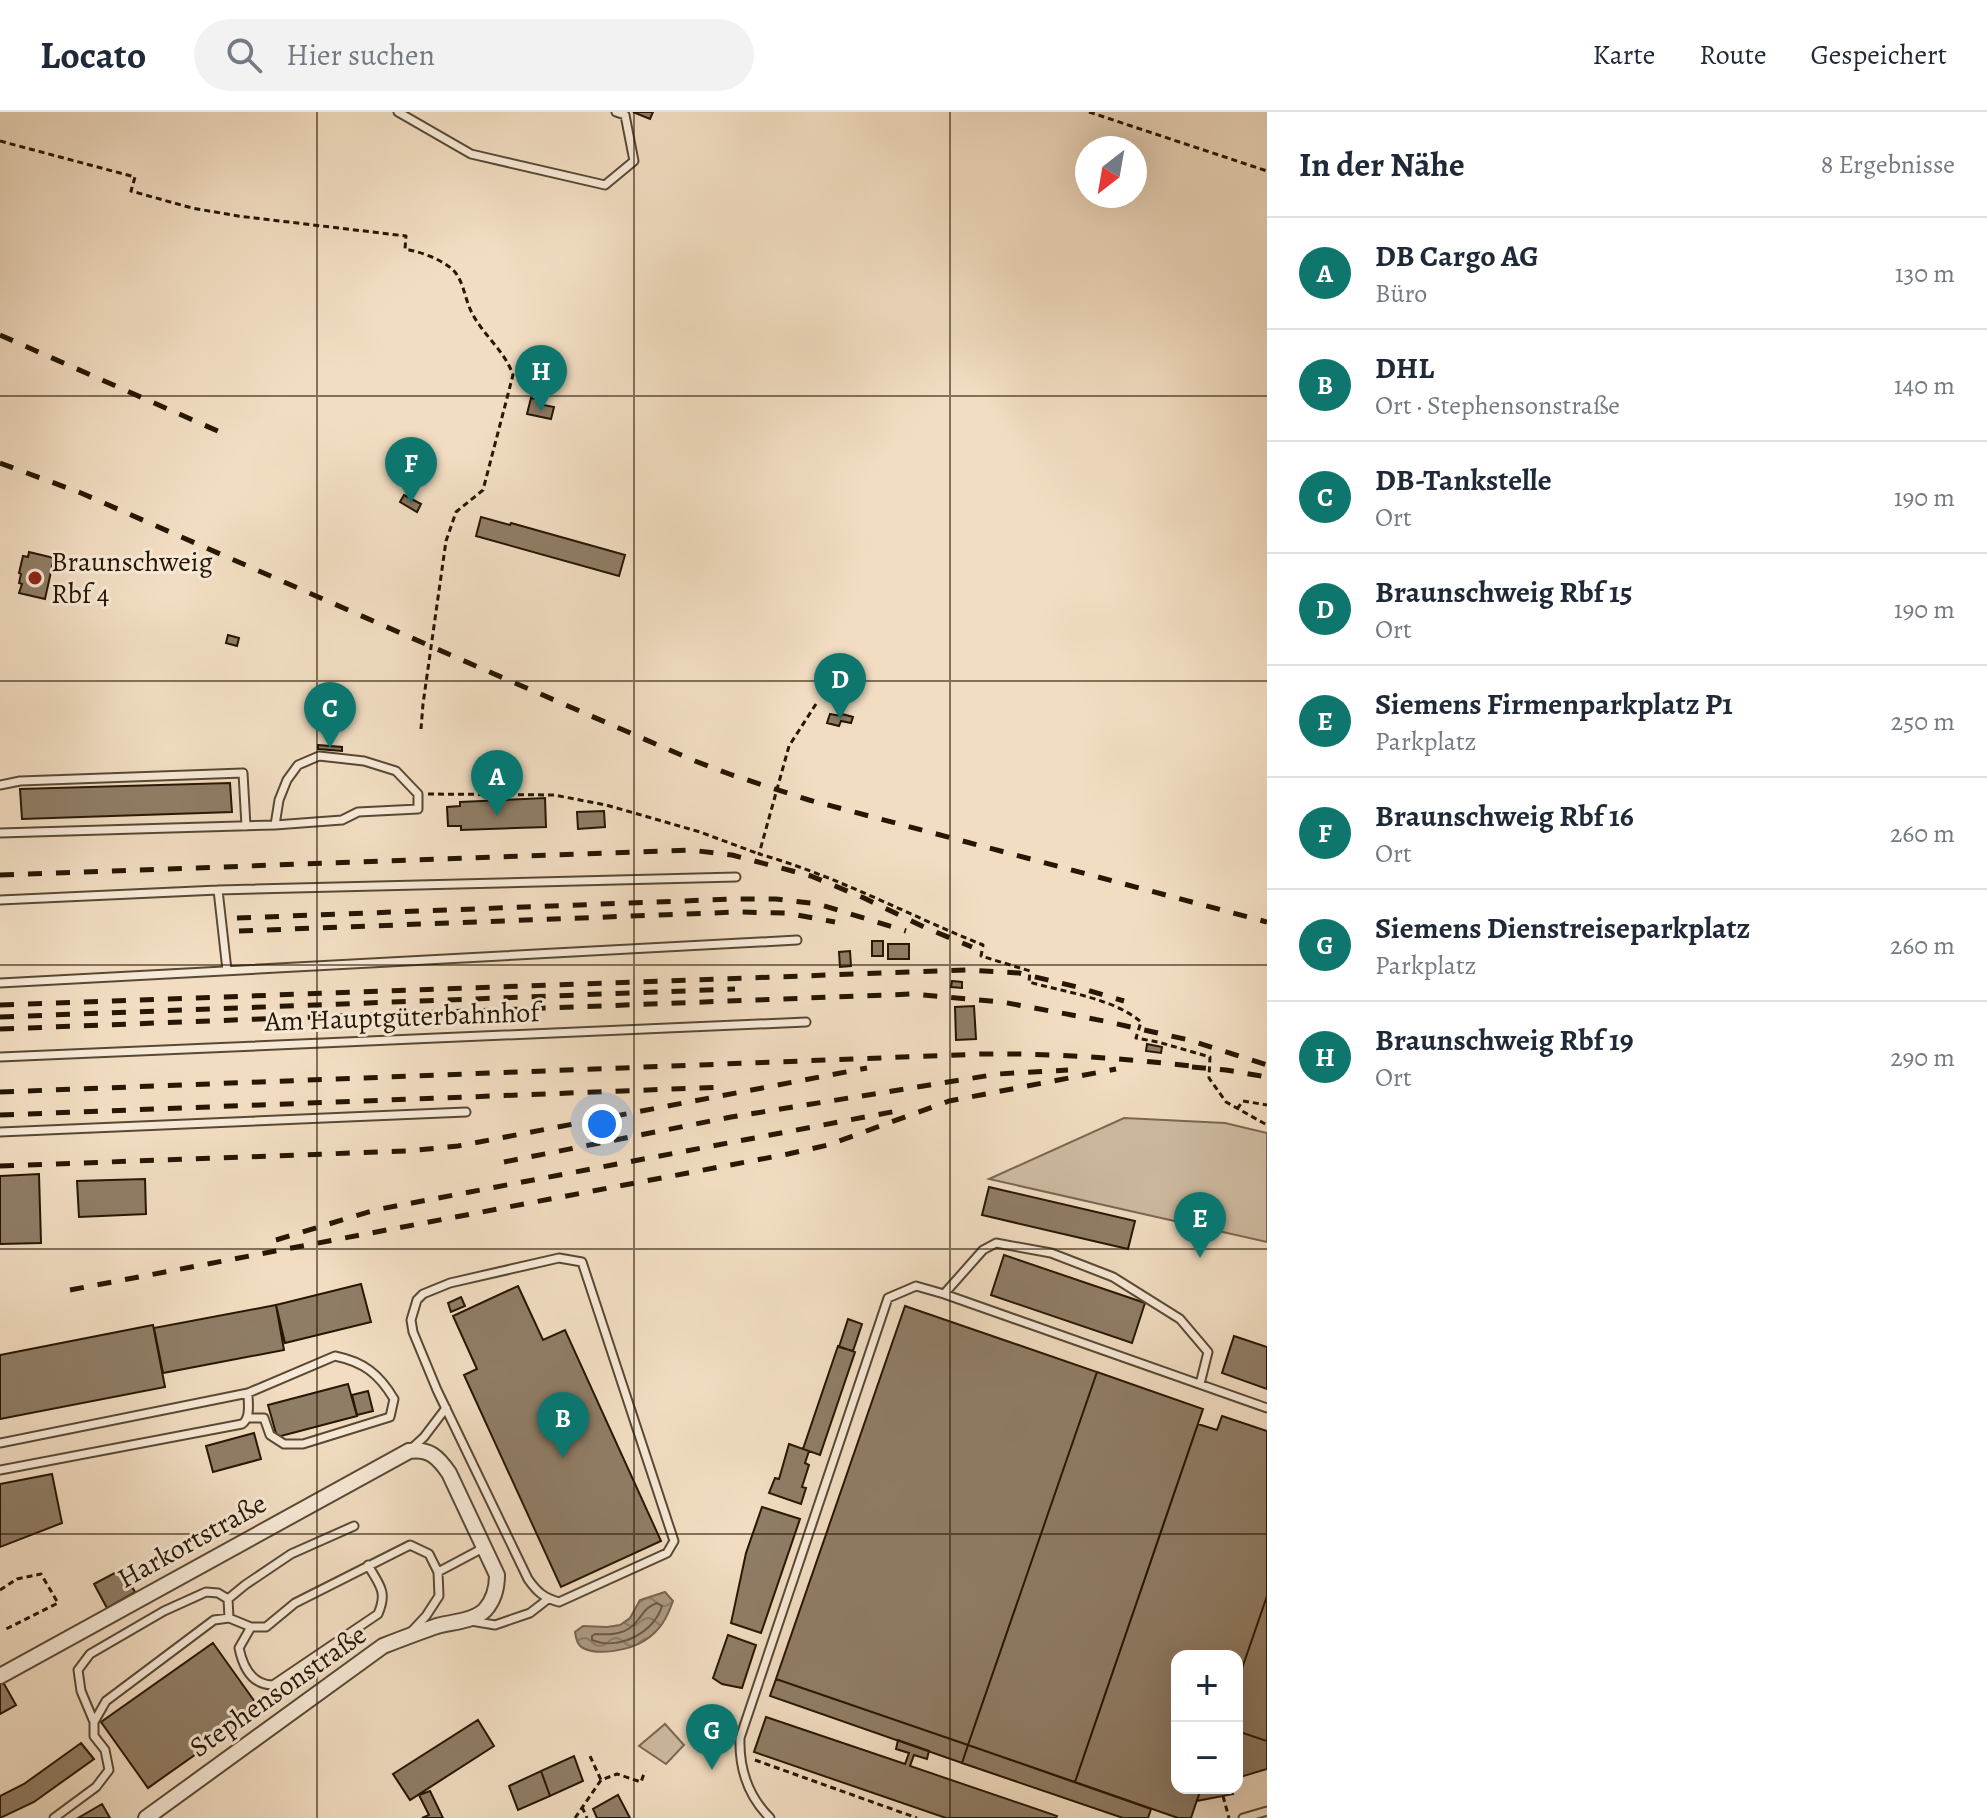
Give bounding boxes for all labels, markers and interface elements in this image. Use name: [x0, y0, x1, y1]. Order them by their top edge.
search box: [194, 19, 754, 91]
text: Locato: [40, 29, 146, 81]
icon: search: [222, 33, 266, 77]
text: Hier suchen: [286, 35, 435, 75]
text: Karte: [1592, 36, 1655, 74]
text: Route: [1699, 36, 1767, 74]
text: Gespeichert: [1811, 36, 1947, 74]
north arrow: [1075, 136, 1147, 208]
text: In der Nähe: [1299, 141, 1465, 188]
text: 8 Ergebnisse: [1821, 147, 1955, 182]
text: DB Cargo AG: [1375, 236, 1539, 276]
text: A: [1317, 256, 1333, 291]
text: 130 m: [1895, 256, 1955, 291]
text: Büro: [1375, 276, 1427, 311]
pin: H: [515, 345, 567, 411]
text: DHL: [1375, 348, 1434, 388]
text: B: [1317, 368, 1333, 403]
text: 140 m: [1894, 368, 1955, 403]
text: Ort · Stephensonstraße: [1375, 388, 1620, 423]
pin: F: [385, 437, 437, 503]
text: DB-Tankstelle: [1375, 460, 1552, 500]
text: C: [1317, 480, 1333, 515]
text: 190 m: [1894, 480, 1955, 515]
text: Ort: [1375, 500, 1412, 535]
place label: Braunschweig Rbf 4: [51, 543, 213, 613]
marker: Braunschweig Rbf 4: [26, 569, 44, 587]
text: Braunschweig Rbf 15: [1375, 572, 1633, 612]
text: D: [1316, 592, 1334, 627]
text: 190 m: [1894, 592, 1955, 627]
text: Ort: [1375, 612, 1412, 647]
pin: D: [814, 653, 866, 719]
pin: C: [304, 682, 356, 748]
text: Siemens Firmenparkplatz P1: [1375, 684, 1733, 724]
text: E: [1317, 704, 1333, 739]
text: 250 m: [1891, 704, 1955, 739]
text: Parkplatz: [1375, 724, 1477, 759]
pin: A: [471, 750, 523, 816]
text: Braunschweig Rbf 16: [1375, 796, 1634, 836]
text: F: [1318, 816, 1332, 851]
text: 260 m: [1890, 816, 1955, 851]
text: Ort: [1375, 836, 1412, 871]
text: Siemens Dienstreiseparkplatz: [1375, 908, 1750, 948]
text: G: [1316, 928, 1334, 963]
text: 260 m: [1890, 928, 1955, 963]
text: Parkplatz: [1375, 948, 1477, 983]
street label: Am Hauptgüterbahnhof: [263, 993, 544, 1041]
text: Braunschweig Rbf 19: [1375, 1020, 1634, 1060]
text: H: [1315, 1040, 1335, 1075]
text: 290 m: [1890, 1040, 1955, 1075]
text: Ort: [1375, 1060, 1412, 1095]
your location: [582, 1104, 622, 1144]
pin: E: [1174, 1192, 1226, 1258]
pin: B: [537, 1392, 589, 1458]
street label: Harkortstraße: [111, 1484, 273, 1598]
street label: Stephensonstraße: [182, 1616, 374, 1766]
map controls: [1171, 1650, 1243, 1794]
button: +: [1171, 1650, 1243, 1722]
pin: G: [686, 1704, 738, 1770]
button: −: [1171, 1722, 1243, 1794]

